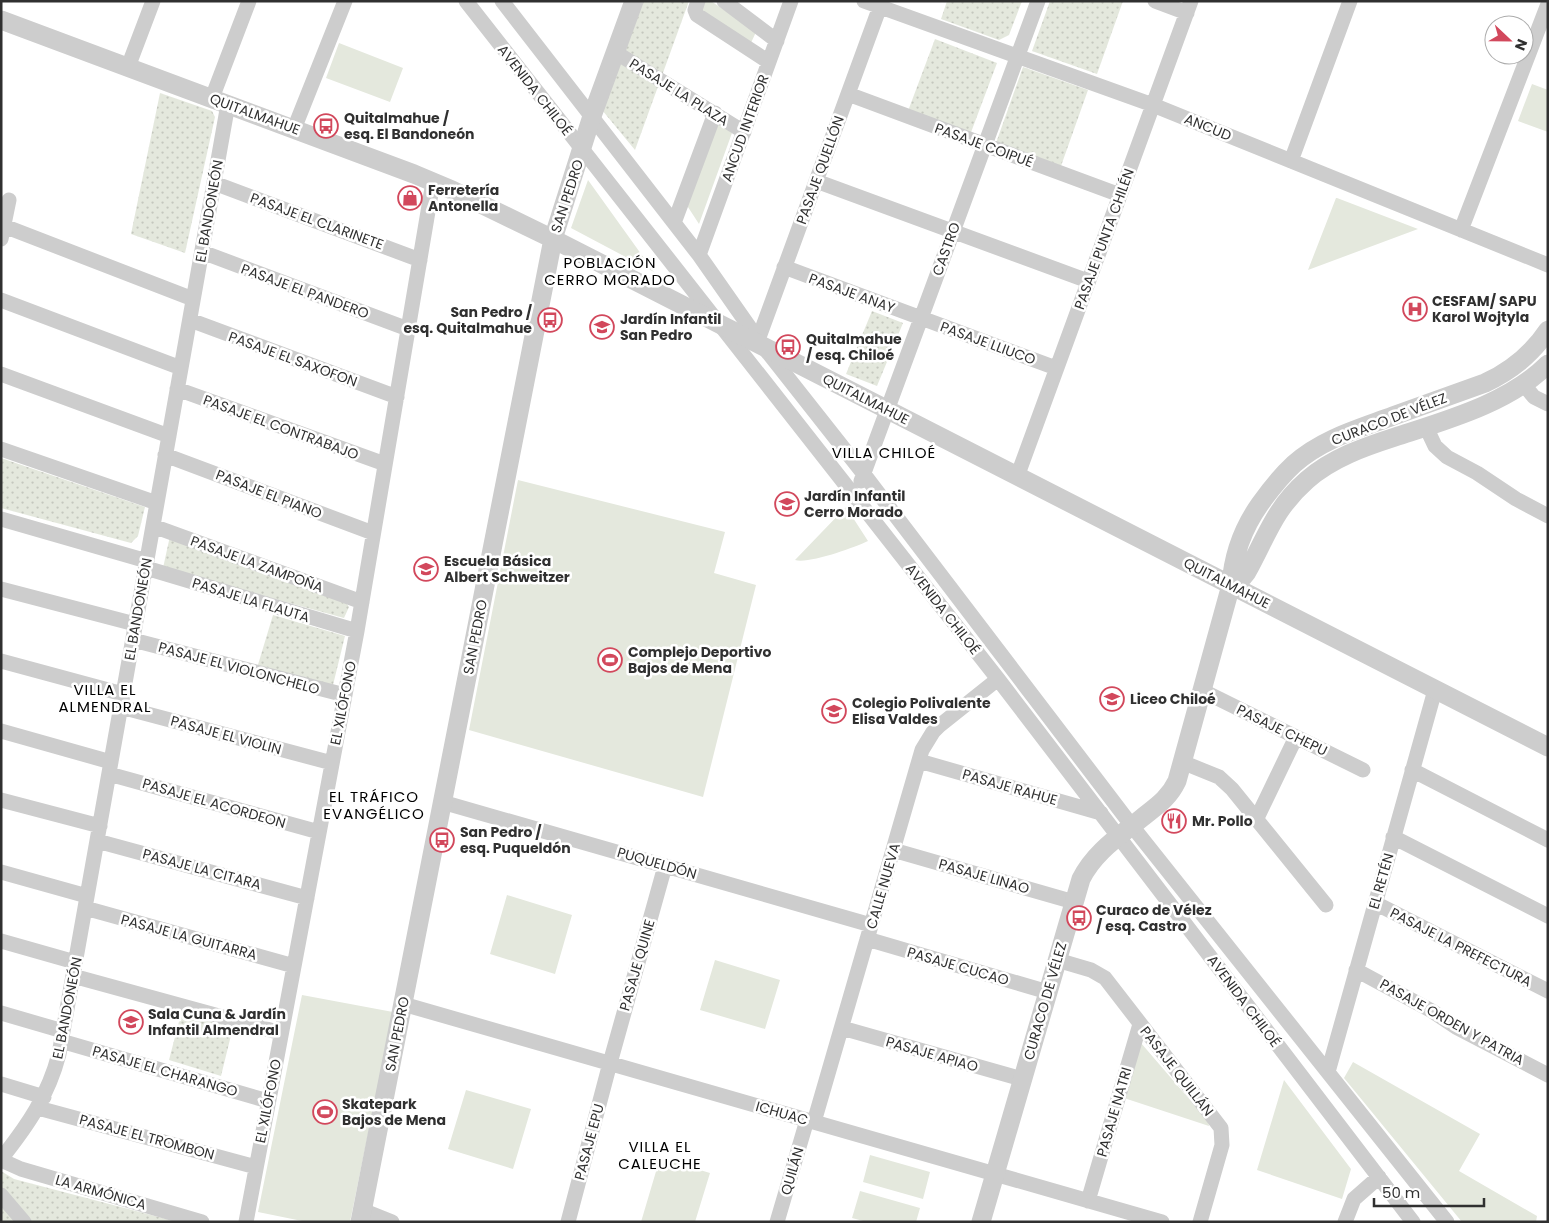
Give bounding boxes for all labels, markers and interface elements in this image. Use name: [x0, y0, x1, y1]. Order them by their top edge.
north arrow: [1484, 15, 1534, 65]
text: N: [1510, 36, 1532, 53]
street label: AVENIDA CHILOÉ: [493, 40, 577, 140]
street label: PASAJE LA PLAZA: [626, 53, 732, 131]
street label: ANCUD INTERIOR: [716, 72, 774, 184]
street label: QUITALMAHUE: [207, 88, 303, 140]
place label: Quitalmahue / esq. El Bandoneón: [344, 108, 475, 144]
street label: ANCUD: [1181, 108, 1235, 146]
bus stop icon: Quitalmahue / esq. El Bandoneón: [313, 113, 339, 139]
street label: PASAJE QUELLÓN: [791, 113, 849, 227]
street label: PASAJE COIPUÉ: [932, 118, 1036, 172]
street label: SAN PEDRO: [546, 157, 588, 235]
street label: EL BANDONEÓN: [190, 158, 228, 264]
street label: PASAJE PUNTA CHILÉN: [1069, 166, 1139, 312]
place label: Ferretería Antonella: [428, 180, 499, 216]
shop icon: Ferretería Antonella: [397, 185, 423, 211]
street label: PASAJE EL CLARINETE: [248, 188, 386, 254]
street label: CASTRO: [927, 219, 965, 279]
district label: POBLACIÓN CERRO MORADO: [544, 252, 676, 290]
street label: PASAJE EL PANDERO: [238, 259, 372, 323]
street label: PASAJE ANAY: [806, 268, 898, 318]
place label: CESFAM/ SAPU Karol Wojtyla: [1432, 291, 1537, 327]
hospital icon: CESFAM/ SAPU Karol Wojtyla: [1402, 296, 1428, 322]
place label: San Pedro / esq. Quitalmahue: [403, 302, 533, 338]
bus stop icon: San Pedro / esq. Quitalmahue: [537, 307, 563, 333]
place label: Jardín Infantil San Pedro: [620, 309, 722, 345]
school or university icon: Jardín Infantil San Pedro: [589, 314, 615, 340]
street label: PASAJE LLIUCO: [937, 316, 1039, 370]
street label: PASAJE EL SAXOFON: [226, 326, 360, 392]
place label: Quitalmahue / esq. Chiloé: [806, 329, 902, 365]
bus stop icon: Quitalmahue / esq. Chiloé: [775, 334, 801, 360]
street label: QUITALMAHUE: [819, 369, 913, 429]
street label: CURACO DE VÉLEZ: [1328, 388, 1450, 450]
street label: PASAJE EL CONTRABAJO: [200, 390, 362, 464]
district label: VILLA CHILOÉ: [832, 442, 936, 463]
street label: PASAJE EL PIANO: [213, 465, 325, 523]
place label: Jardín Infantil Cerro Morado: [804, 486, 906, 522]
school or university icon: Jardín Infantil Cerro Morado: [774, 491, 800, 517]
street label: PASAJE LA ZAMPOÑA: [188, 531, 326, 597]
place label: Escuela Básica Albert Schweitzer: [444, 551, 570, 587]
street label: QUITALMAHUE: [1180, 553, 1274, 613]
street label: EL BANDONEÓN: [119, 556, 157, 662]
school or university icon: Escuela Básica Albert Schweitzer: [413, 556, 439, 582]
street label: AVENIDA CHILOÉ: [901, 559, 985, 659]
street label: PASAJE LA FLAUTA: [190, 573, 312, 627]
street label: SAN PEDRO: [458, 598, 492, 676]
street label: PASAJE EL VIOLONCHELO: [156, 637, 322, 699]
place label: Complejo Deportivo Bajos de Mena: [628, 642, 771, 678]
sports icon: Complejo Deportivo Bajos de Mena: [597, 647, 623, 673]
street label: EL XILÓFONO: [325, 659, 361, 747]
district label: VILLA EL ALMENDRAL: [58, 679, 152, 717]
school or university icon: Liceo Chiloé: [1099, 686, 1125, 712]
place label: Liceo Chiloé: [1130, 689, 1216, 709]
place label: Colegio Polivalente Elisa Valdes: [852, 693, 991, 729]
school or university icon: Colegio Polivalente Elisa Valdes: [821, 698, 847, 724]
street label: PASAJE CHEPU: [1233, 699, 1331, 761]
street label: PASAJE EL VIOLIN: [168, 711, 284, 759]
street label: PASAJE RAHUE: [960, 764, 1060, 810]
street label: PASAJE EL ACORDEON: [140, 773, 288, 833]
district label: EL TRÁFICO EVANGÉLICO: [323, 786, 425, 824]
restaurant icon: Mr. Pollo: [1161, 808, 1187, 834]
place label: Mr. Pollo: [1192, 811, 1253, 831]
place label: San Pedro / esq. Puqueldón: [460, 822, 571, 858]
bus stop icon: San Pedro / esq. Puqueldón: [429, 827, 455, 853]
street label: CALLE NUEVA: [861, 841, 905, 931]
street label: PUQUELDÓN: [615, 842, 699, 884]
street label: PASAJE LA CITARA: [141, 844, 263, 894]
street label: EL RETÉN: [1363, 851, 1399, 911]
street label: PASAJE LINAO: [936, 854, 1032, 898]
place label: Curaco de Vélez / esq. Castro: [1096, 900, 1212, 936]
street label: PASAJE LA PREFECTURA: [1387, 903, 1535, 991]
bus stop icon: Curaco de Vélez / esq. Castro: [1066, 905, 1092, 931]
street label: PASAJE LA GUITARRA: [119, 909, 259, 965]
street label: PASAJE QUINE: [614, 917, 660, 1013]
street label: CURACO DE VÉLEZ: [1019, 940, 1071, 1062]
street label: PASAJE CUCAO: [905, 942, 1011, 990]
street label: AVENIDA CHILOÉ: [1203, 951, 1285, 1051]
street label: EL BANDONEÓN: [47, 955, 87, 1061]
street label: PASAJE ORDEN Y PATRIA: [1376, 974, 1528, 1070]
street label: SAN PEDRO: [380, 995, 414, 1073]
place label: Sala Cuna & Jardín Infantil Almendral: [148, 1004, 286, 1040]
school or university icon: Sala Cuna & Jardín Infantil Almendral: [118, 1009, 144, 1035]
street label: PASAJE QUILLÁN: [1136, 1022, 1218, 1120]
street label: PASAJE APIAO: [884, 1031, 980, 1077]
street label: PASAJE EL CHARANGO: [90, 1041, 240, 1101]
street label: EL XILÓFONO: [250, 1057, 286, 1145]
street label: PASAJE NATRI: [1092, 1065, 1136, 1159]
place label: Skatepark Bajos de Mena: [342, 1094, 446, 1130]
street label: ICHUAC: [753, 1096, 811, 1130]
sports icon: Skatepark Bajos de Mena: [312, 1099, 338, 1125]
street label: PASAJE EPU: [569, 1102, 609, 1182]
street label: PASAJE EL TROMBON: [77, 1109, 217, 1165]
district label: VILLA EL CALEUCHE: [618, 1136, 702, 1174]
street label: QUILÁN: [776, 1145, 808, 1197]
street label: LA ARMÓNICA: [53, 1169, 149, 1215]
scale bar: [1374, 1176, 1484, 1208]
text: 50 m: [1382, 1182, 1420, 1203]

